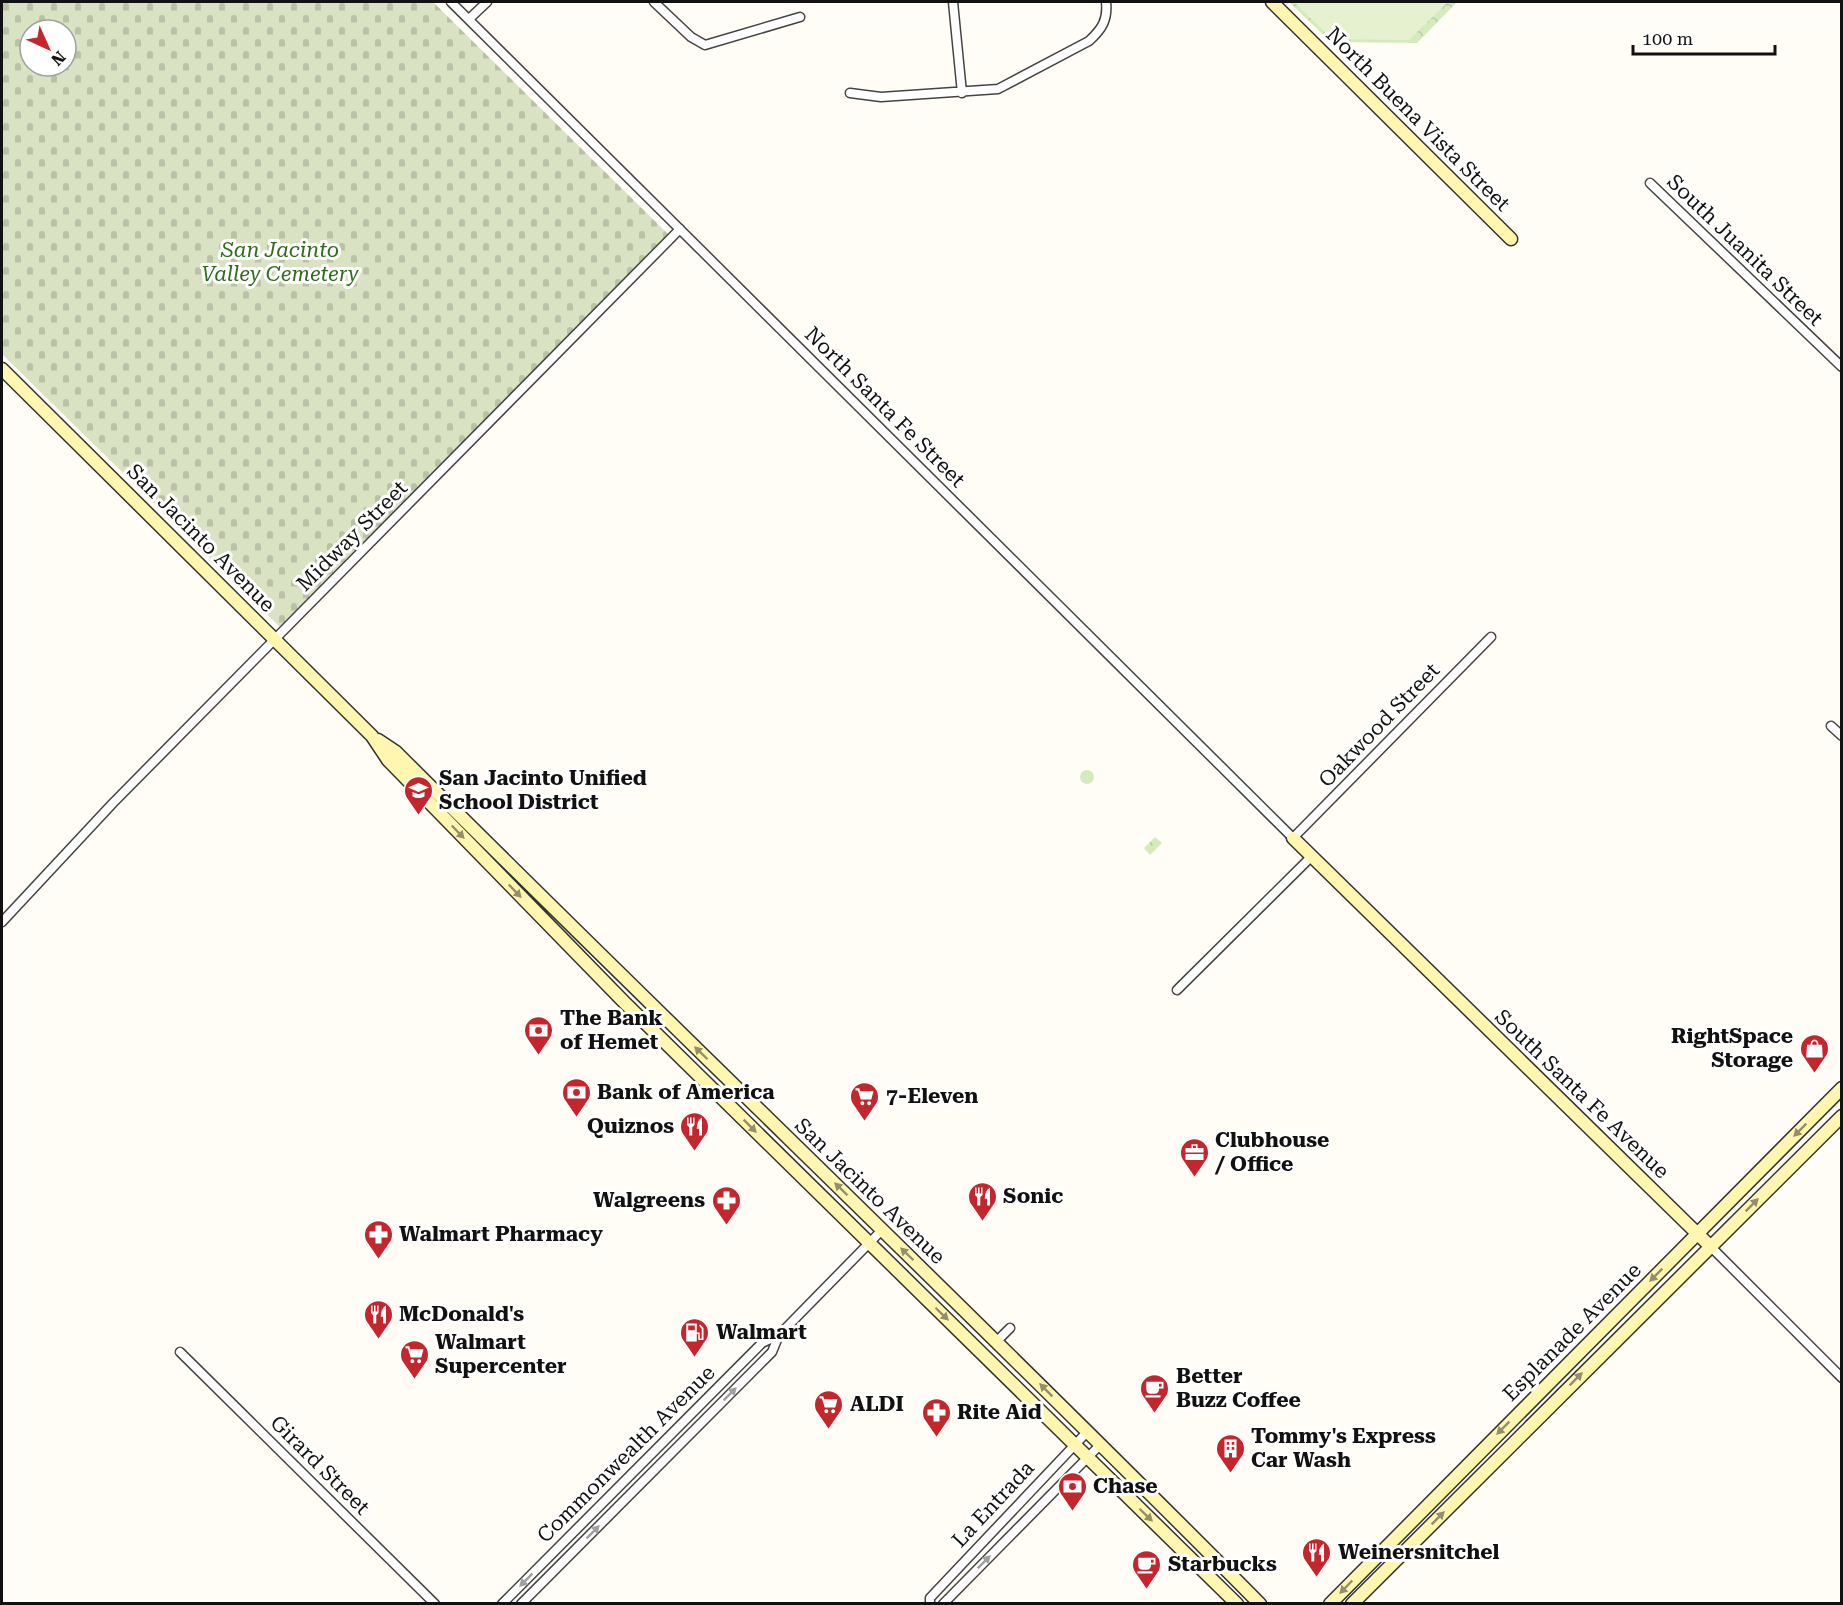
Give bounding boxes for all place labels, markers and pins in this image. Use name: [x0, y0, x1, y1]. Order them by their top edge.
place label: San Jacinto Unified School District: [439, 766, 647, 814]
school or university icon: San Jacinto Unified School District: [402, 774, 434, 816]
place label: The Bank of Hemet: [560, 1006, 663, 1054]
bank icon: The Bank of Hemet: [523, 1014, 555, 1056]
place label: RightSpace Storage: [1671, 1024, 1793, 1072]
shop icon: RightSpace Storage: [1798, 1032, 1830, 1074]
bank icon: Bank of America: [560, 1076, 592, 1118]
place label: Bank of America: [597, 1080, 775, 1104]
supermarket icon: 7-Eleven: [849, 1080, 881, 1122]
place label: 7-Eleven: [886, 1084, 978, 1108]
restaurant icon: Quiznos: [679, 1110, 711, 1152]
place label: Quiznos: [587, 1114, 674, 1138]
place label: Clubhouse / Office: [1214, 1128, 1329, 1176]
office icon: Clubhouse / Office: [1178, 1136, 1210, 1178]
restaurant icon: Sonic: [966, 1180, 998, 1222]
pharmacy icon: Walgreens: [710, 1184, 742, 1226]
place label: Sonic: [1003, 1184, 1063, 1208]
place label: Walgreens: [593, 1188, 705, 1212]
pharmacy icon: Walmart Pharmacy: [362, 1218, 394, 1260]
place label: Walmart Pharmacy: [399, 1222, 603, 1246]
restaurant icon: McDonald's: [362, 1298, 394, 1340]
place label: McDonald's: [399, 1302, 524, 1326]
fuel station icon: Walmart: [679, 1316, 711, 1358]
place label: Walmart: [716, 1320, 807, 1344]
place label: Walmart Supercenter: [435, 1330, 567, 1378]
supermarket icon: Walmart Supercenter: [398, 1338, 430, 1380]
place label: Better Buzz Coffee: [1176, 1364, 1301, 1412]
cafe icon: Better Buzz Coffee: [1139, 1372, 1171, 1414]
supermarket icon: ALDI: [813, 1388, 845, 1430]
place label: ALDI: [850, 1392, 904, 1416]
pharmacy icon: Rite Aid: [920, 1396, 952, 1438]
place label: Rite Aid: [957, 1400, 1042, 1424]
place label: Tommy's Express Car Wash: [1251, 1424, 1436, 1472]
building icon: Tommy's Express Car Wash: [1214, 1432, 1246, 1474]
bank icon: Chase: [1056, 1470, 1088, 1512]
place label: Chase: [1093, 1474, 1158, 1498]
restaurant icon: Weinersnitchel: [1301, 1536, 1333, 1578]
place label: Weinersnitchel: [1338, 1540, 1499, 1564]
cafe icon: Starbucks: [1131, 1548, 1163, 1590]
place label: Starbucks: [1168, 1552, 1277, 1576]

